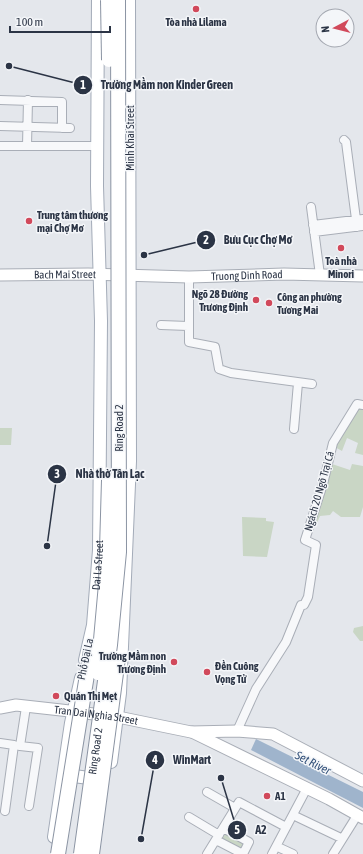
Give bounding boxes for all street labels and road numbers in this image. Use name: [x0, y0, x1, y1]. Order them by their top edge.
street label: Minh Khai Street: [124, 105, 136, 171]
street label: Bach Mai Street: [34, 268, 96, 281]
street label: Truong Dinh Road: [211, 268, 283, 282]
street label: Ring Road 2: [113, 404, 125, 452]
street label: Ngách 20 Ngõ Trại Cá: [302, 449, 337, 533]
street label: Dai La Street: [90, 540, 105, 591]
street label: Phố Đại La: [75, 637, 96, 681]
street label: Tran Dai Nghia Street: [54, 703, 139, 727]
street label: Ring Road 2: [86, 727, 104, 775]

